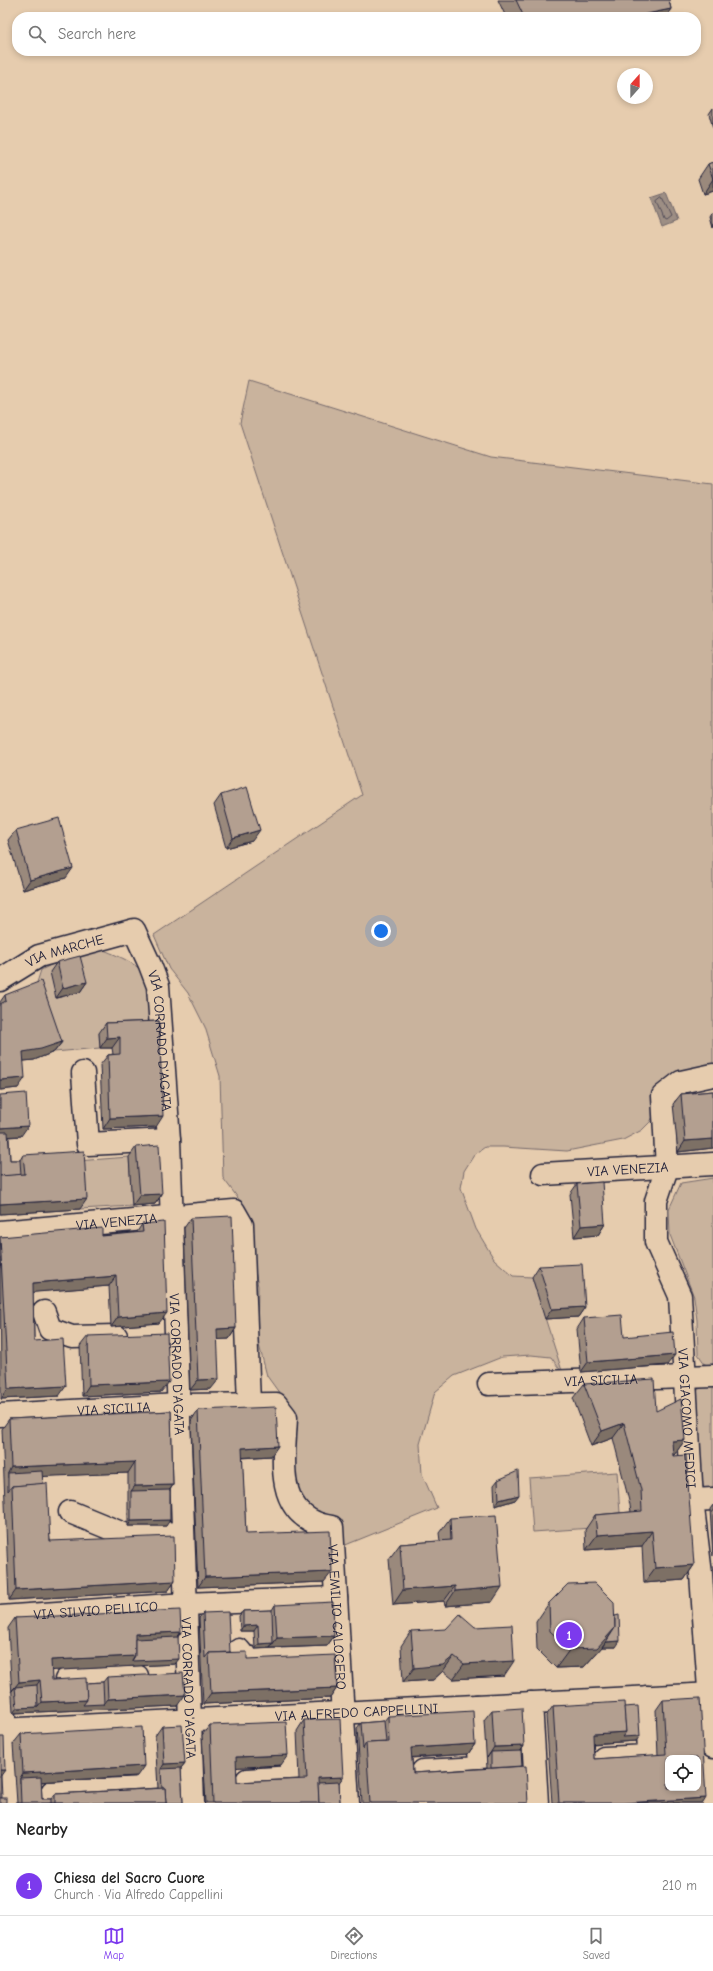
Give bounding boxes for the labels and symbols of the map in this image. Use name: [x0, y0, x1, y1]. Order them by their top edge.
north arrow: [617, 68, 653, 104]
your location: [371, 921, 391, 941]
street label: VIA MARCHE: [22, 930, 106, 971]
street label: VIA CORRADO D'AGATA: [144, 968, 175, 1112]
street label: VIA VENEZIA: [587, 1158, 669, 1180]
street label: VIA VENEZIA: [75, 1209, 158, 1234]
street label: VIA CORRADO D'AGATA: [166, 1293, 188, 1435]
street label: VIA GIACOMO MEDICI: [675, 1348, 700, 1489]
street label: VIA SICILIA: [564, 1370, 638, 1390]
street label: VIA SICILIA: [77, 1398, 151, 1419]
street label: VIA EMILIO CALOGERO: [325, 1544, 350, 1690]
street label: VIA SILVIO PELLICO: [33, 1597, 158, 1623]
street label: VIA CORRADO D'AGATA: [178, 1617, 200, 1759]
pin: 1: [556, 1620, 582, 1650]
street label: VIA ALFREDO CAPPELLINI: [274, 1699, 439, 1725]

